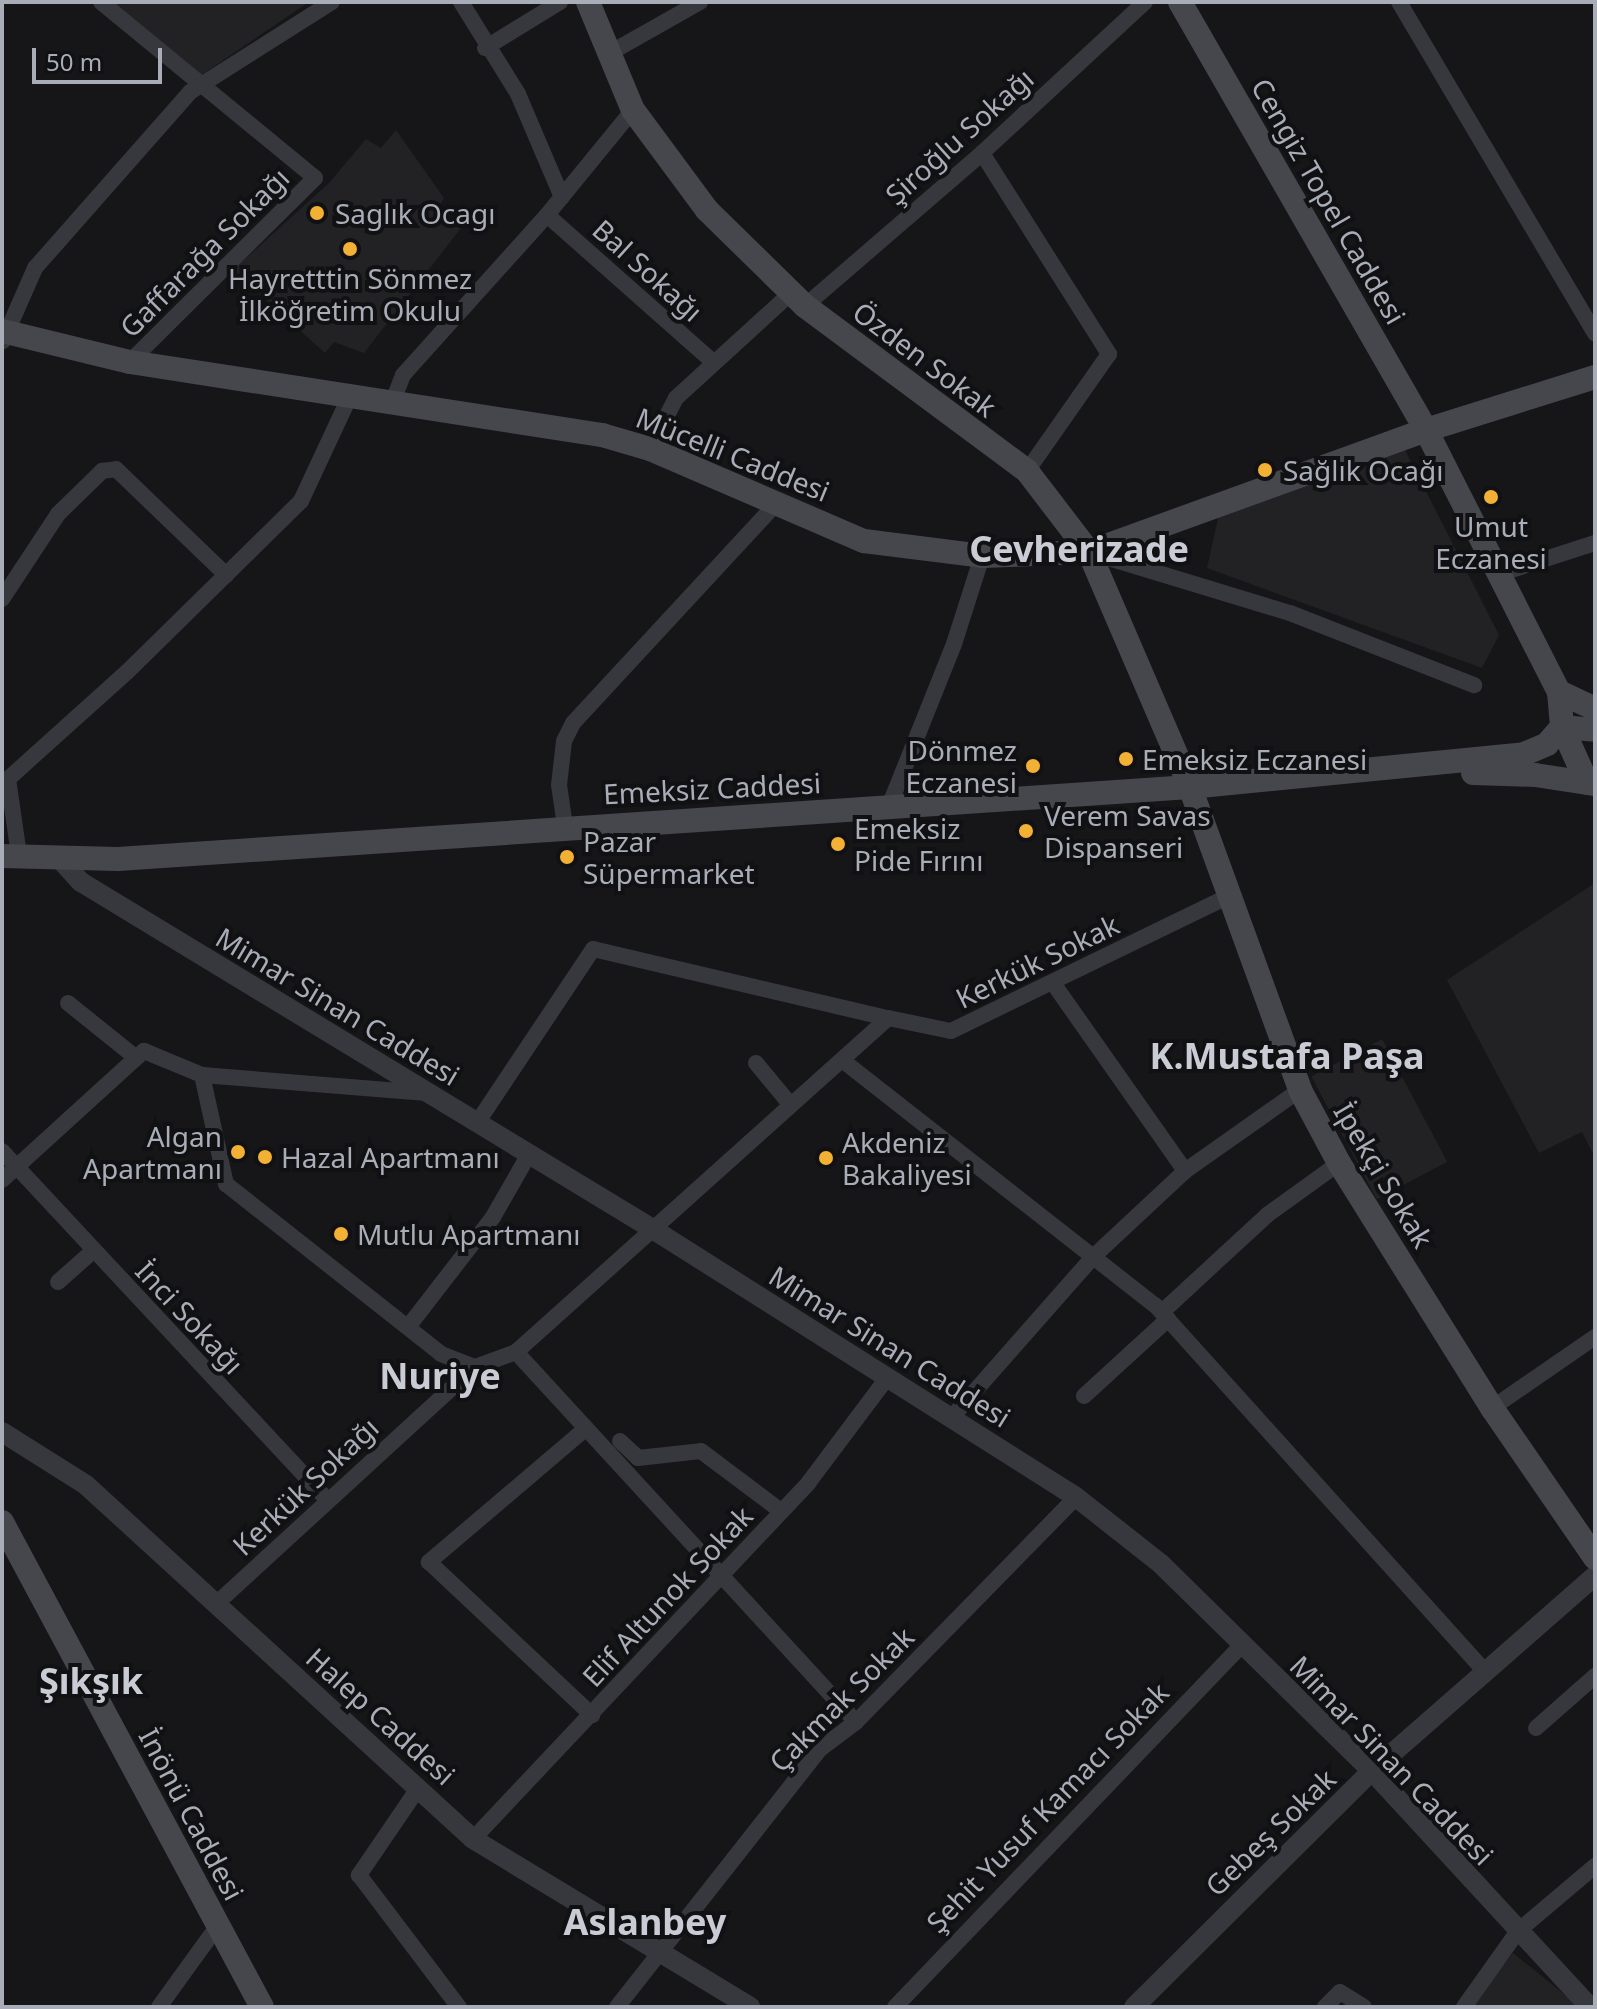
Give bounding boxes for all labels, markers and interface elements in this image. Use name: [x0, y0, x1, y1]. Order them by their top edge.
scale bar: [36, 32, 166, 82]
text: 50 m: [46, 45, 102, 78]
street label: Şiroğlu Sokağı: [878, 61, 1040, 211]
street label: Cengiz Topel Caddesi: [1245, 72, 1413, 330]
street label: Gaffarağa Sokağı: [112, 160, 296, 344]
place label: Saglık Ocagı: [335, 196, 495, 230]
marker: Saglık Ocagı: [306, 202, 328, 224]
street label: Bal Sokağı: [586, 212, 710, 328]
marker: Hayretttin Sönmez İlköğretim Okulu: [341, 240, 359, 258]
place label: Hayretttin Sönmez İlköğretim Okulu: [228, 261, 472, 327]
street label: Özden Sokak: [847, 294, 1003, 424]
street label: Mücelli Caddesi: [632, 400, 834, 508]
place label: Sağlık Ocağı: [1283, 453, 1443, 487]
marker: Sağlık Ocağı: [1254, 459, 1276, 481]
marker: Umut Eczanesi: [1482, 488, 1500, 506]
place label: Umut Eczanesi: [1435, 509, 1547, 575]
district label: Cevherizade: [969, 527, 1189, 571]
place label: Dönmez Eczanesi: [905, 733, 1017, 799]
place label: Emeksiz Eczanesi: [1142, 742, 1367, 776]
marker: Emeksiz Eczanesi: [1117, 750, 1135, 768]
marker: Dönmez Eczanesi: [1024, 757, 1042, 775]
street label: Emeksiz Caddesi: [602, 766, 822, 810]
place label: Verem Savas Dispanseri: [1044, 798, 1211, 864]
place label: Emeksiz Pide Fırını: [854, 811, 984, 877]
marker: Verem Savas Dispanseri: [1015, 820, 1037, 842]
place label: Pazar Süpermarket: [583, 824, 755, 890]
marker: Emeksiz Pide Fırını: [829, 835, 847, 853]
marker: Pazar Süpermarket: [558, 848, 576, 866]
street label: Kerkük Sokak: [950, 907, 1124, 1015]
street label: Mimar Sinan Caddesi: [210, 920, 466, 1092]
district label: K.Mustafa Paşa: [1149, 1034, 1425, 1078]
street label: İpekçi Sokak: [1328, 1096, 1440, 1254]
place label: Algan Apartmanı: [83, 1119, 222, 1185]
place label: Akdeniz Bakaliyesi: [842, 1125, 972, 1191]
place label: Hazal Apartmanı: [281, 1140, 500, 1174]
marker: Algan Apartmanı: [229, 1143, 247, 1161]
marker: Hazal Apartmanı: [256, 1148, 274, 1166]
marker: Akdeniz Bakaliyesi: [817, 1149, 835, 1167]
place label: Mutlu Apartmanı: [357, 1217, 581, 1251]
marker: Mutlu Apartmanı: [332, 1225, 350, 1243]
street label: İnci Sokağı: [129, 1254, 251, 1380]
street label: Mimar Sinan Caddesi: [763, 1258, 1017, 1434]
district label: Nuriye: [379, 1354, 501, 1398]
street label: Kerkük Sokağı: [225, 1410, 385, 1562]
street label: Elif Altunok Sokak: [575, 1499, 759, 1693]
street label: Çakmak Sokak: [762, 1620, 920, 1778]
street label: Halep Caddesi: [300, 1641, 462, 1791]
street label: Mimar Sinan Caddesi: [1283, 1648, 1501, 1872]
district label: Şıkşık: [39, 1659, 143, 1703]
street label: Şehit Yusuf Kamacı Sokak: [919, 1675, 1175, 1939]
street label: İnönü Caddesi: [133, 1722, 251, 1906]
street label: Gebeş Sokak: [1198, 1762, 1342, 1902]
district label: Aslanbey: [564, 1900, 726, 1944]

